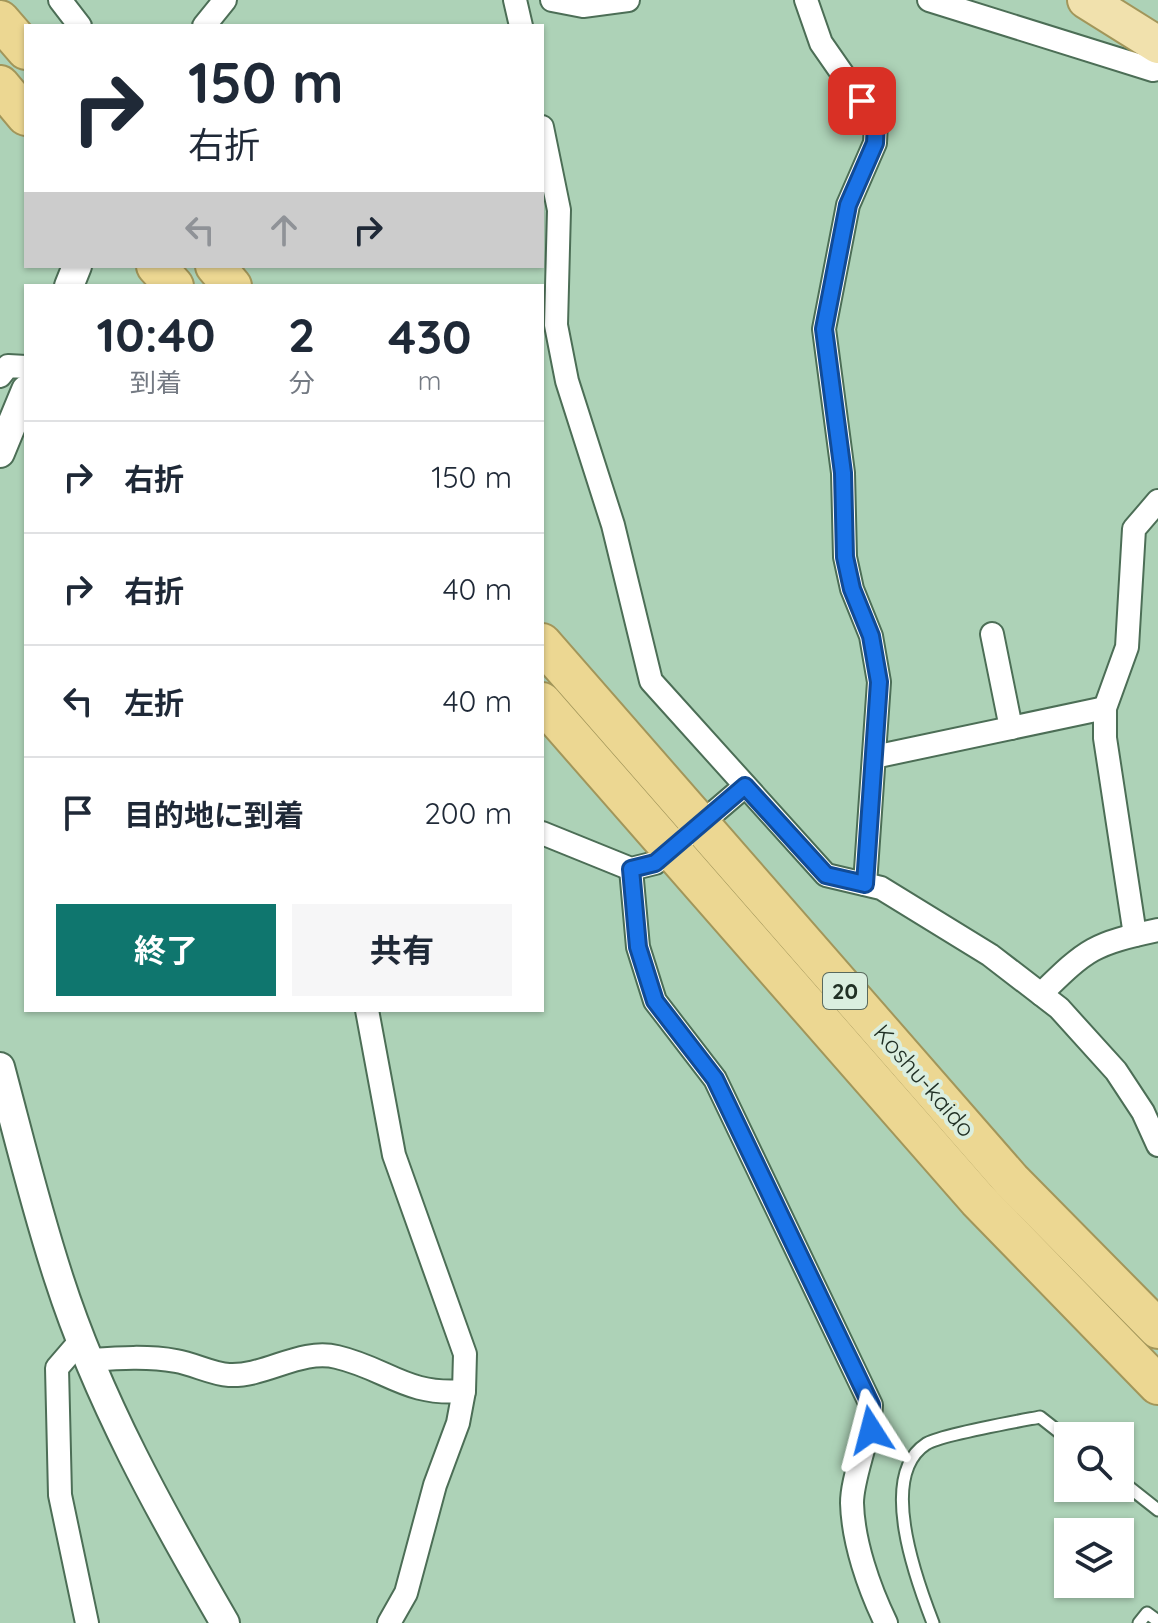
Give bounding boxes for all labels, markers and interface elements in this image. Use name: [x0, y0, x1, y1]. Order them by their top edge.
text: 150 m: [188, 47, 344, 117]
icon: right: [56, 56, 160, 160]
pin: [828, 67, 896, 135]
icon: arrive: [840, 79, 884, 123]
text: 右折: [188, 122, 260, 167]
icon: left: [178, 208, 222, 252]
icon: ahead: [262, 208, 306, 252]
icon: right: [346, 208, 390, 252]
text: 10:40: [97, 304, 216, 364]
text: 2: [288, 304, 315, 364]
text: 430: [388, 306, 471, 366]
text: m: [418, 364, 442, 397]
text: 到着: [130, 366, 182, 399]
text: 分: [289, 366, 315, 399]
icon: right: [56, 455, 100, 499]
text: 150 m: [431, 458, 512, 496]
text: 右折: [124, 460, 184, 498]
icon: right: [56, 567, 100, 611]
text: 40 m: [443, 570, 512, 608]
text: 右折: [124, 572, 184, 610]
icon: left: [56, 679, 100, 723]
text: 40 m: [443, 682, 512, 720]
text: 左折: [124, 684, 184, 722]
icon: arrive: [56, 791, 100, 835]
text: 200 m: [424, 794, 512, 832]
text: 目的地に到着: [124, 796, 304, 834]
button: 終了: [56, 904, 276, 996]
button: 共有: [292, 904, 512, 996]
road number: 20: [823, 973, 867, 1009]
street label: Koshu-kaido: [868, 1018, 982, 1143]
position arrow: [829, 1388, 913, 1472]
map controls: [1054, 1422, 1134, 1598]
button: search: [1054, 1422, 1134, 1502]
button: layers: [1054, 1518, 1134, 1598]

